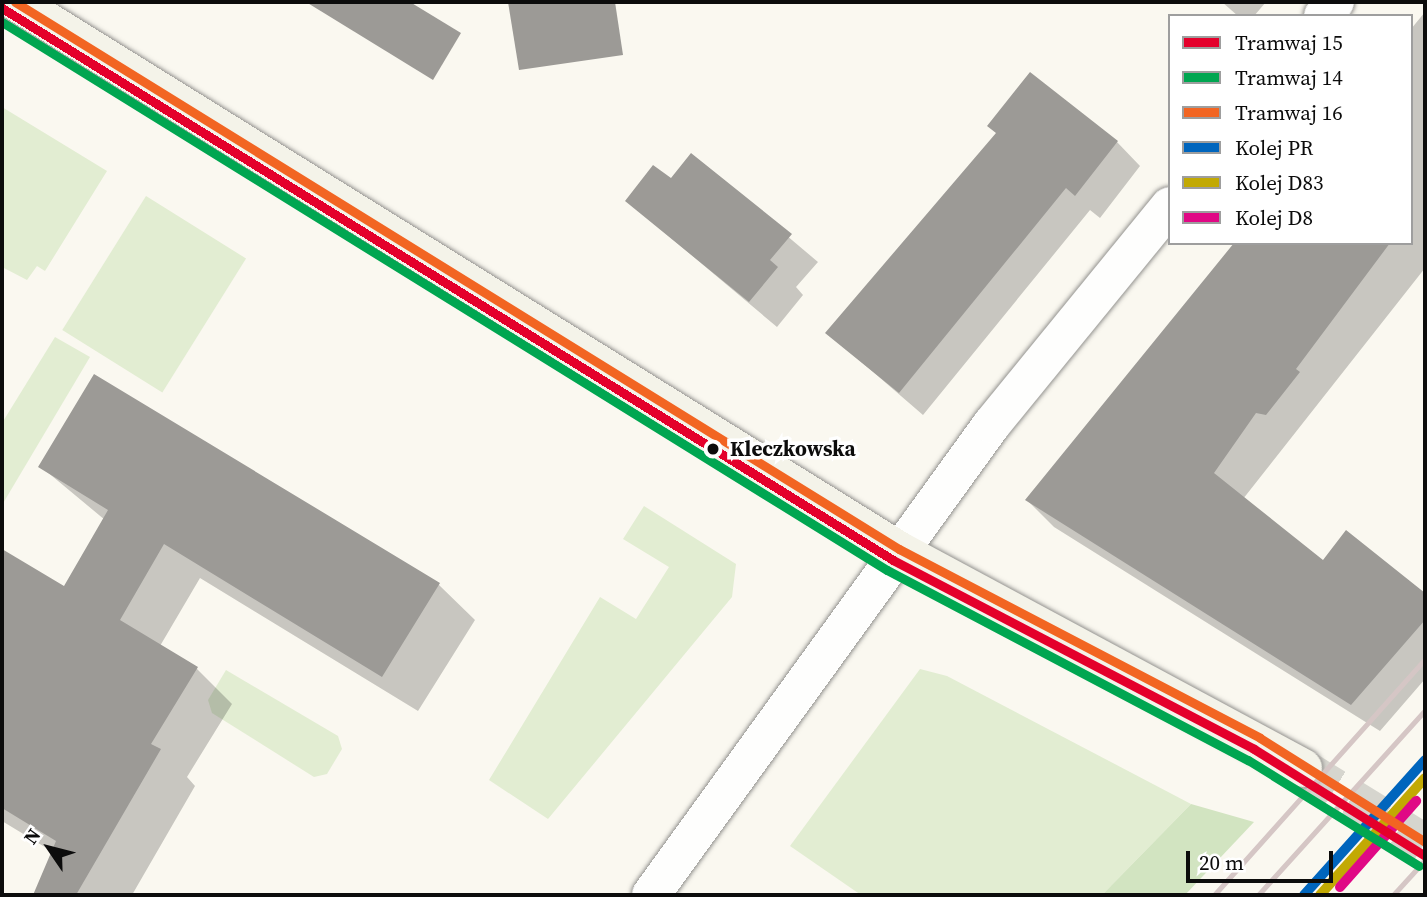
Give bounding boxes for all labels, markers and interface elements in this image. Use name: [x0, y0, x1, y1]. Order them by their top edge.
legend: [1168, 14, 1413, 245]
text: Tramwaj 15: [1235, 28, 1343, 57]
text: Tramwaj 14: [1235, 63, 1343, 92]
text: Tramwaj 16: [1235, 98, 1343, 127]
text: Kolej PR: [1235, 133, 1313, 162]
text: Kolej D83: [1235, 168, 1324, 197]
text: Kolej D8: [1235, 203, 1313, 232]
place label: Kleczkowska: [730, 436, 856, 462]
marker: Kleczkowska: [702, 438, 724, 460]
north arrow: [14, 813, 84, 883]
text: N: [17, 823, 46, 849]
scale bar: [1189, 838, 1336, 882]
text: 20 m: [1199, 848, 1244, 877]

